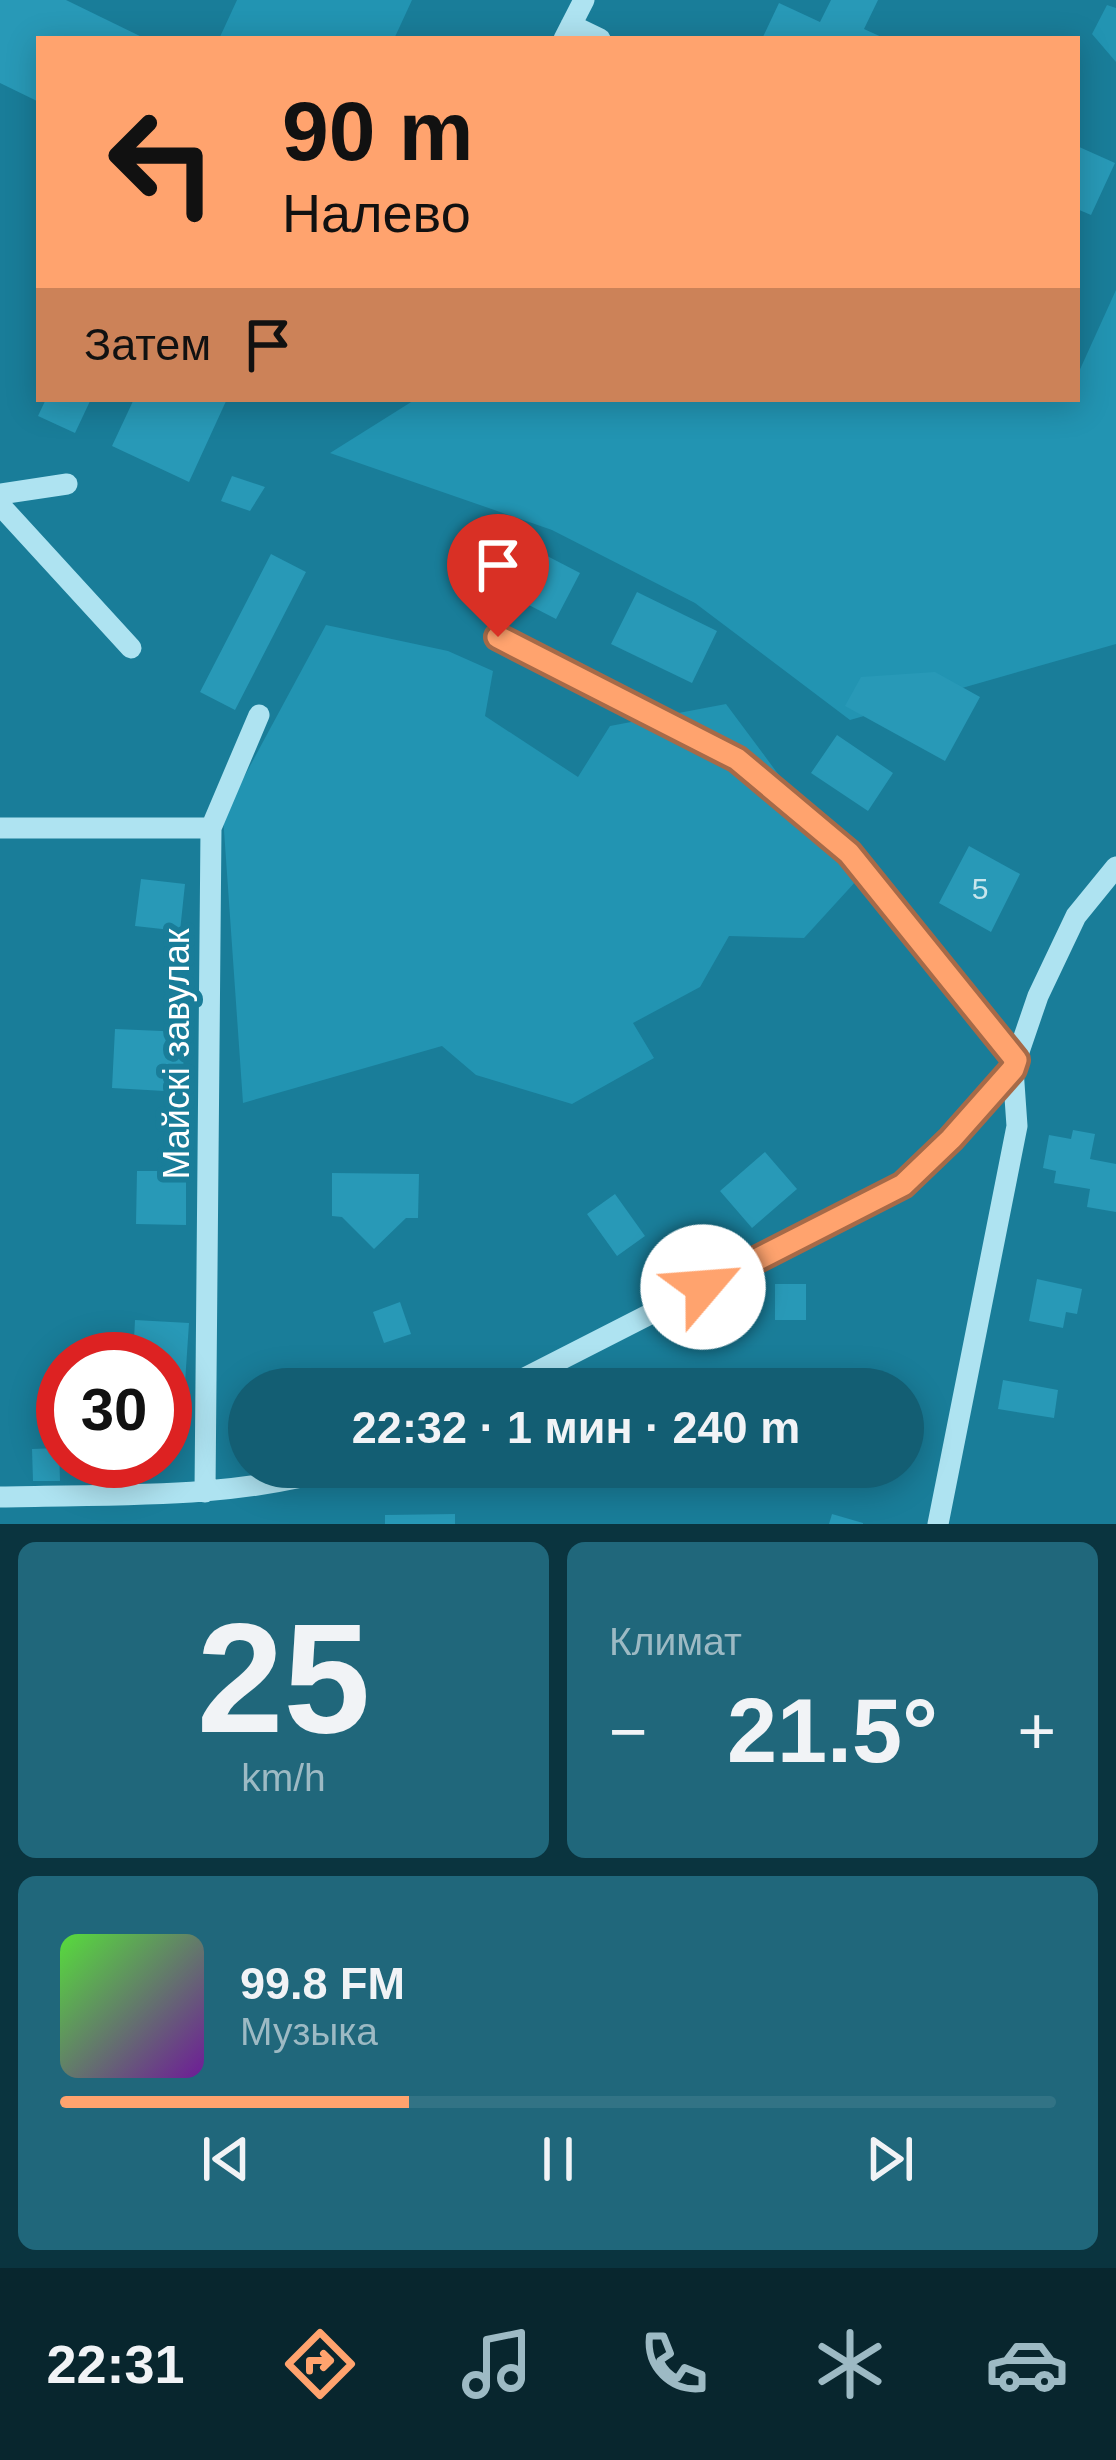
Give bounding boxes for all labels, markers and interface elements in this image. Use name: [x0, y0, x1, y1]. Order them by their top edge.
icon: left: [84, 84, 240, 240]
text: 90 m: [282, 84, 473, 178]
text: Налево: [282, 183, 471, 243]
icon: arrive: [235, 312, 301, 378]
text: Затем: [84, 319, 211, 370]
pin: [447, 514, 549, 637]
icon: arrive: [465, 532, 531, 598]
house number: 5: [972, 872, 988, 905]
street label: Майскі завулак: [156, 928, 197, 1180]
position arrow: [640, 1224, 766, 1350]
speed limit sign: 30: [36, 1332, 192, 1488]
text: 22:32 · 1 мин · 240 m: [352, 1402, 800, 1453]
text: 25: [197, 1591, 370, 1765]
text: Климат: [609, 1620, 742, 1663]
text: 21.5°: [727, 1681, 938, 1781]
text: −: [609, 1694, 648, 1768]
text: +: [1017, 1694, 1056, 1768]
text: km/h: [241, 1756, 326, 1799]
text: 99.8 FM: [240, 1958, 405, 2009]
text: Музыка: [240, 2010, 378, 2053]
icon: previous: [193, 2126, 259, 2192]
icon: pause: [525, 2126, 591, 2192]
icon: next: [857, 2126, 923, 2192]
icon: directions: [278, 2322, 362, 2406]
icon: music: [455, 2322, 539, 2406]
icon: phone: [632, 2322, 716, 2406]
icon: climate: [808, 2322, 892, 2406]
icon: car: [985, 2322, 1069, 2406]
text: 22:31: [46, 2334, 185, 2394]

